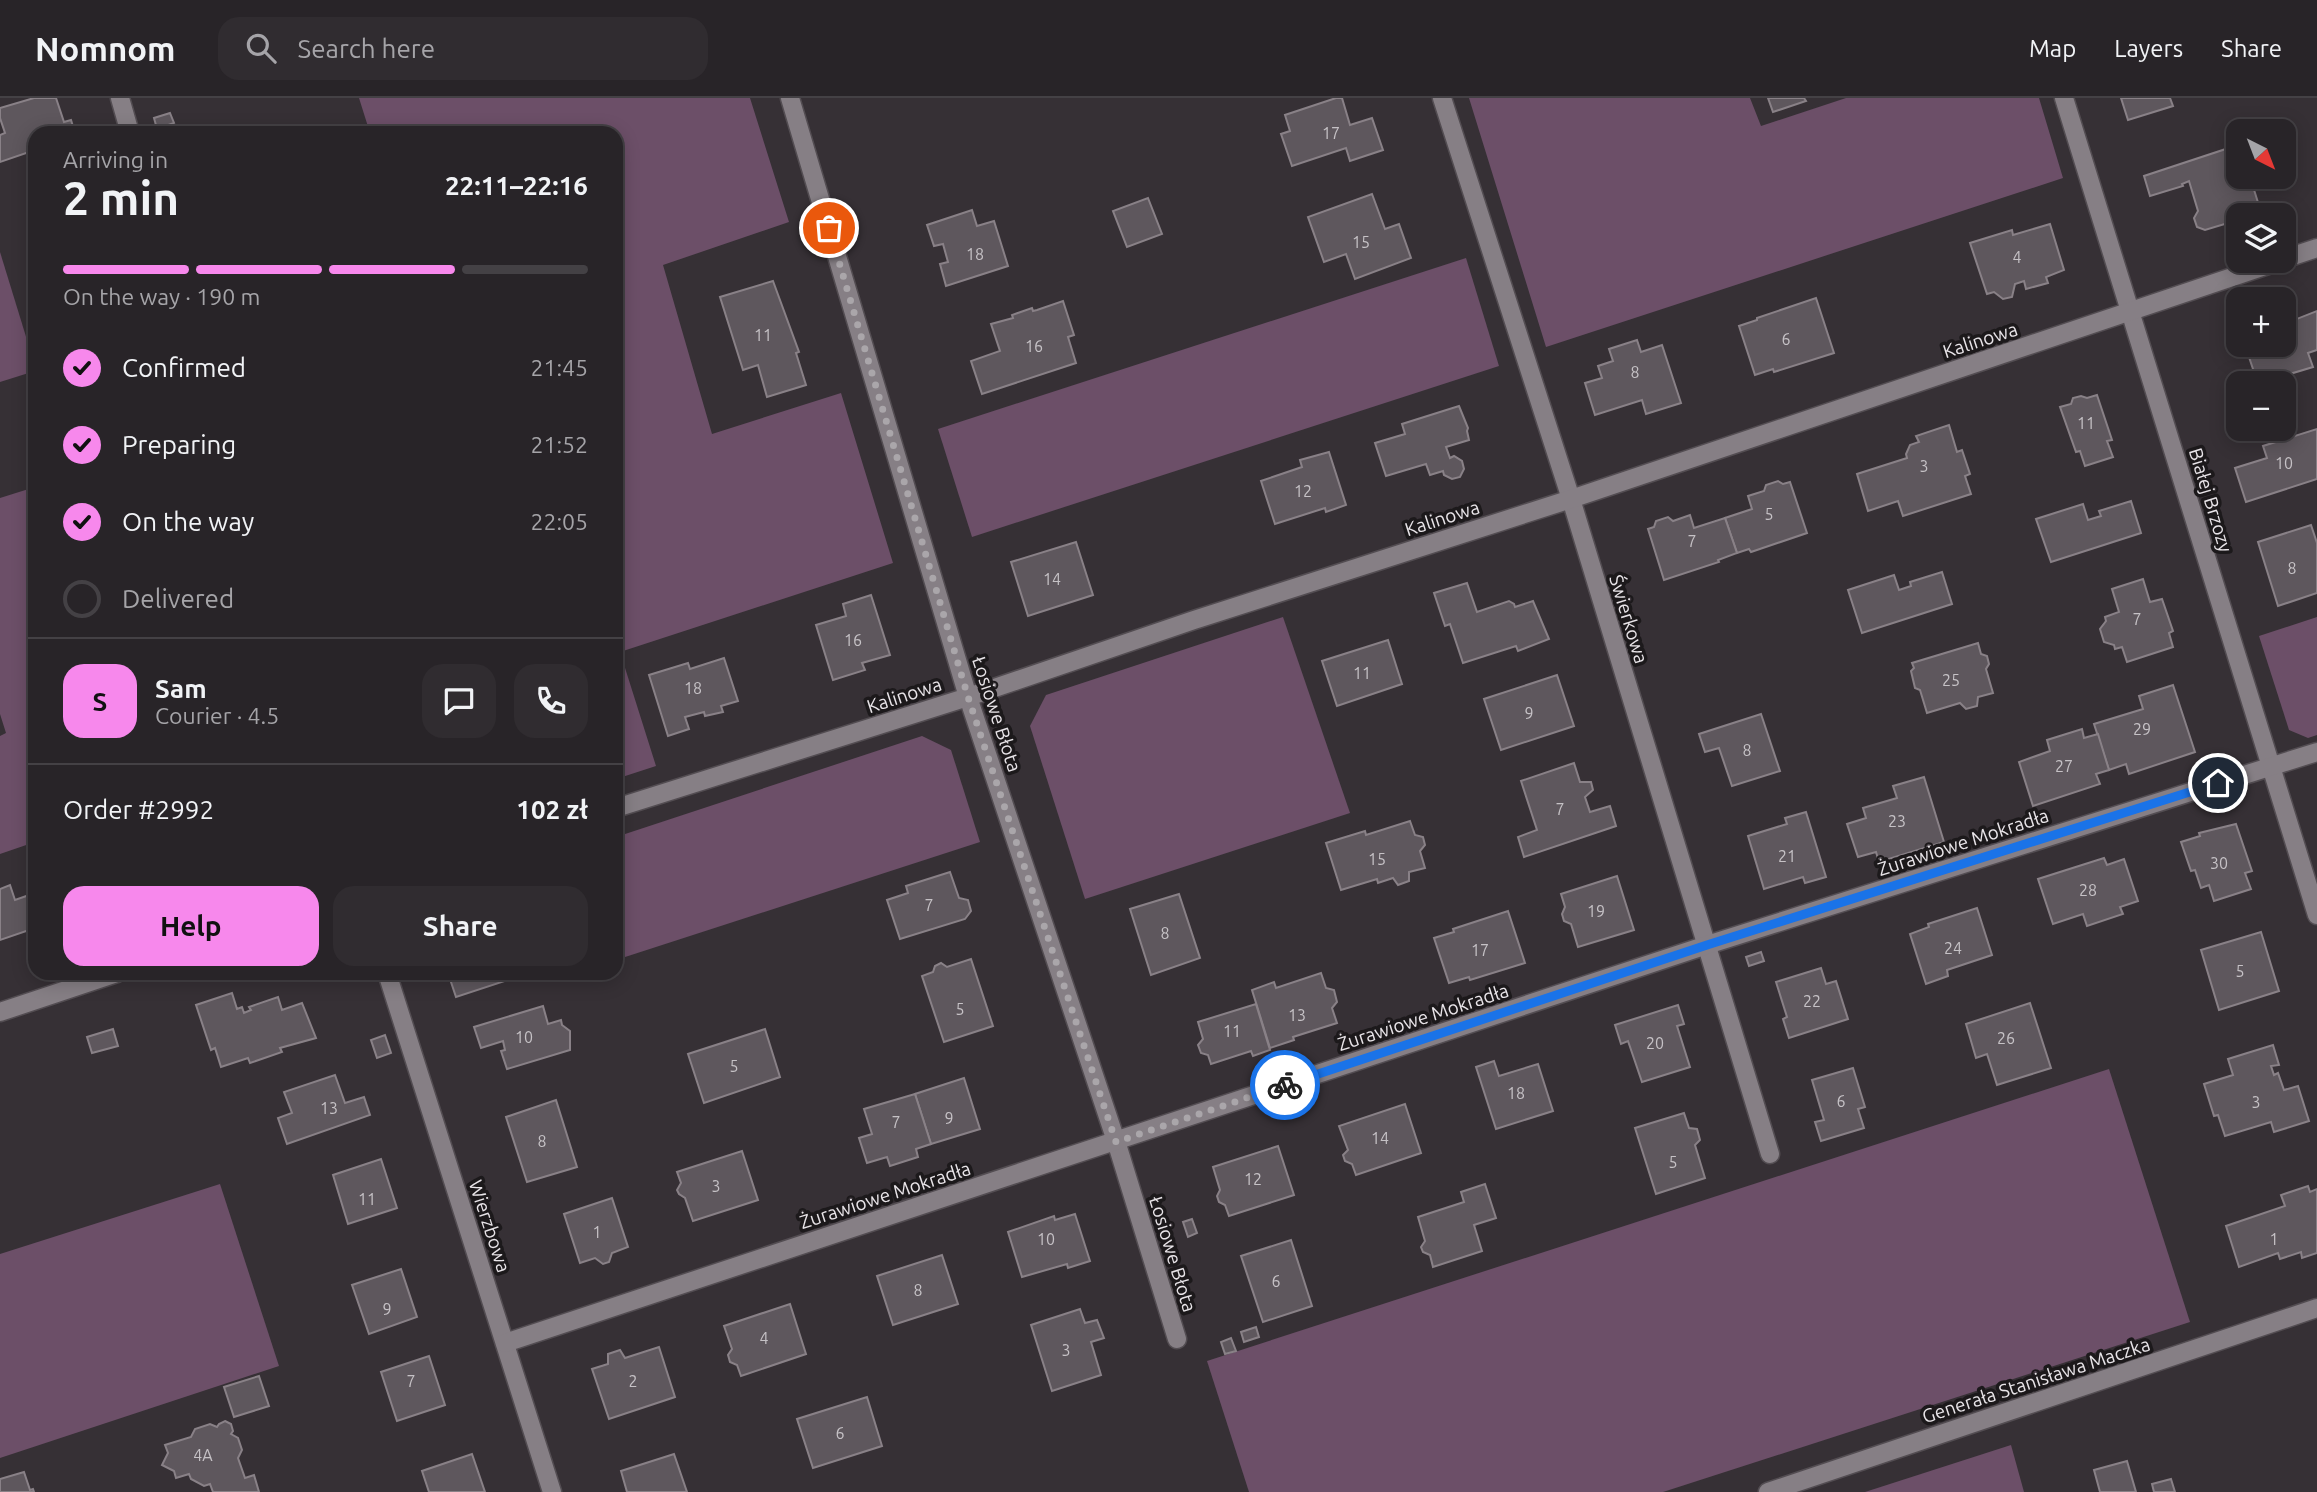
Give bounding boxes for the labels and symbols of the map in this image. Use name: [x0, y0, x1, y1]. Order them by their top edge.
north arrow: [2226, 119, 2296, 189]
house number: 17: [1322, 124, 1340, 142]
pin: [799, 198, 859, 258]
house number: 15: [1352, 233, 1370, 251]
house number: 18: [966, 245, 984, 263]
house number: 4: [2012, 248, 2022, 266]
street label: Kalinowa: [1940, 318, 2020, 362]
house number: 11: [754, 326, 772, 344]
house number: 6: [1781, 330, 1791, 348]
house number: 16: [1025, 337, 1043, 355]
house number: 8: [1630, 363, 1640, 381]
house number: 11: [2077, 414, 2095, 432]
street label: Białej Brzozy: [2185, 445, 2237, 555]
house number: 10: [2275, 454, 2293, 472]
house number: 3: [1919, 457, 1929, 475]
house number: 12: [1294, 482, 1312, 500]
street label: Kalinowa: [1402, 496, 1482, 540]
house number: 5: [1764, 505, 1774, 523]
house number: 7: [1687, 532, 1697, 550]
house number: 8: [2287, 559, 2297, 577]
house number: 14: [1043, 570, 1061, 588]
street label: Świerkowa: [1605, 572, 1653, 666]
house number: 7: [2132, 610, 2142, 628]
house number: 16: [844, 631, 862, 649]
street label: Łosiowe Błota: [968, 654, 1026, 774]
house number: 11: [1353, 664, 1371, 682]
house number: 25: [1942, 671, 1960, 689]
street label: Kalinowa: [864, 673, 944, 717]
house number: 18: [684, 679, 702, 697]
house number: 9: [1524, 704, 1534, 722]
house number: 29: [2133, 720, 2151, 738]
house number: 8: [1742, 741, 1752, 759]
pin: [2188, 753, 2248, 813]
house number: 27: [2055, 757, 2073, 775]
house number: 7: [1555, 800, 1565, 818]
street label: Żurawiowe Mokradła: [1875, 804, 2051, 880]
house number: 23: [1888, 812, 1906, 830]
house number: 21: [1778, 847, 1796, 865]
house number: 15: [1368, 850, 1386, 868]
house number: 30: [2210, 854, 2228, 872]
house number: 28: [2079, 881, 2097, 899]
house number: 7: [924, 896, 934, 914]
house number: 19: [1587, 902, 1605, 920]
house number: 8: [1160, 924, 1170, 942]
house number: 24: [1944, 939, 1962, 957]
house number: 17: [1471, 941, 1489, 959]
house number: 5: [2235, 962, 2245, 980]
street label: Żurawiowe Mokradła: [1335, 979, 1511, 1055]
house number: 22: [1803, 992, 1821, 1010]
house number: 5: [955, 1000, 965, 1018]
house number: 13: [1288, 1006, 1306, 1024]
house number: 11: [1223, 1022, 1241, 1040]
house number: 10: [515, 1028, 533, 1046]
house number: 26: [1997, 1029, 2015, 1047]
house number: 20: [1646, 1034, 1664, 1052]
courier: [1250, 1050, 1320, 1120]
house number: 5: [729, 1057, 739, 1075]
house number: 18: [1507, 1084, 1525, 1102]
house number: 6: [1836, 1092, 1846, 1110]
house number: 3: [2251, 1093, 2261, 1111]
house number: 13: [320, 1099, 338, 1117]
house number: 9: [944, 1109, 954, 1127]
house number: 7: [891, 1113, 901, 1131]
house number: 14: [1371, 1129, 1389, 1147]
house number: 8: [537, 1132, 547, 1150]
house number: 5: [1668, 1153, 1678, 1171]
street label: Żurawiowe Mokradła: [797, 1157, 973, 1233]
house number: 12: [1244, 1170, 1262, 1188]
street label: Wierzbowa: [465, 1177, 515, 1275]
house number: 3: [711, 1177, 721, 1195]
house number: 11: [358, 1190, 376, 1208]
street label: Łosiowe Błota: [1145, 1193, 1201, 1315]
house number: 1: [592, 1223, 602, 1241]
house number: 10: [1037, 1230, 1055, 1248]
house number: 1: [2269, 1230, 2279, 1248]
house number: 6: [1271, 1272, 1281, 1290]
house number: 8: [913, 1281, 923, 1299]
house number: 9: [382, 1300, 392, 1318]
house number: 4: [759, 1329, 769, 1347]
street label: Generała Stanisława Maczka: [1919, 1333, 2153, 1427]
house number: 3: [1061, 1341, 1071, 1359]
house number: 7: [406, 1372, 416, 1390]
house number: 2: [628, 1372, 638, 1390]
house number: 6: [835, 1424, 845, 1442]
house number: 4A: [193, 1446, 213, 1464]

